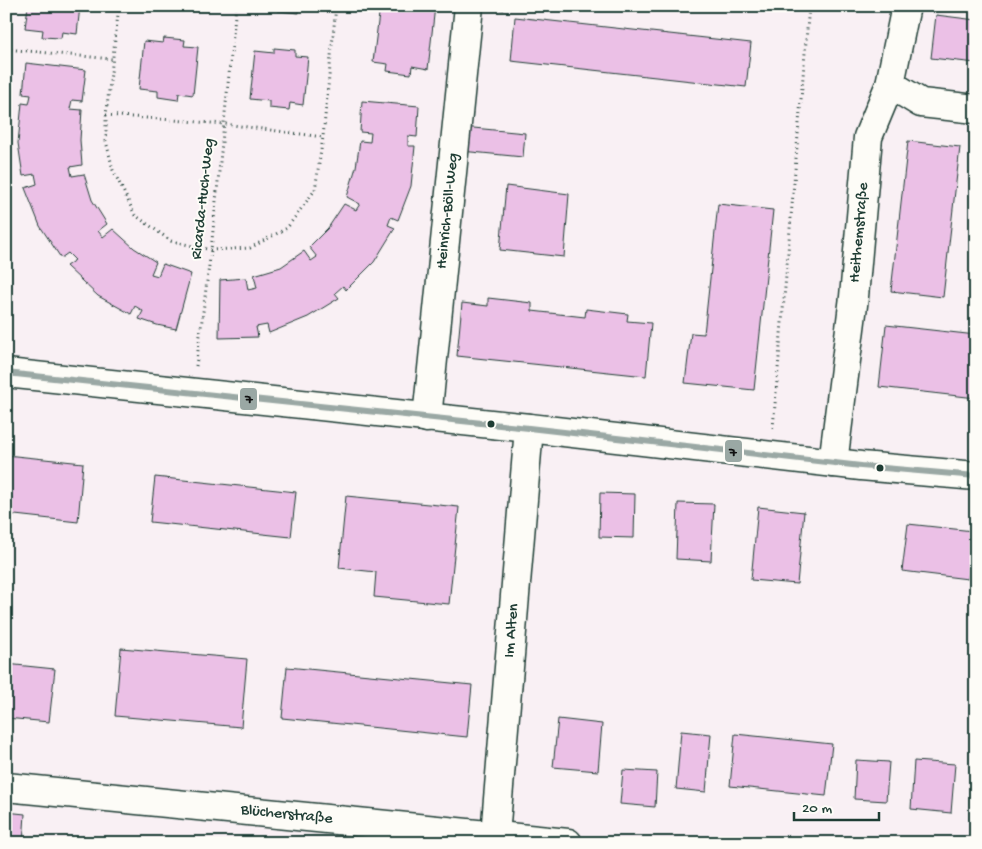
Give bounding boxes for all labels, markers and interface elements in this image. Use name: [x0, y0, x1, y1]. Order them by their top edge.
street label: Ricarda-Huch-Weg: [188, 137, 220, 261]
street label: Heinrich-Böll-Weg: [433, 152, 463, 270]
street label: Heithemstraße: [846, 181, 874, 284]
line badge: 7: [239, 387, 258, 411]
text: 7: [244, 392, 253, 409]
unlabelled marker: [486, 419, 496, 429]
line badge: 7: [724, 439, 743, 463]
text: 7: [728, 445, 737, 462]
unlabelled marker: [875, 463, 885, 473]
street label: Im Alten: [500, 602, 524, 659]
scale bar: [794, 789, 880, 821]
text: 20 m: [802, 800, 832, 818]
street label: Blücherstraße: [239, 801, 334, 829]

